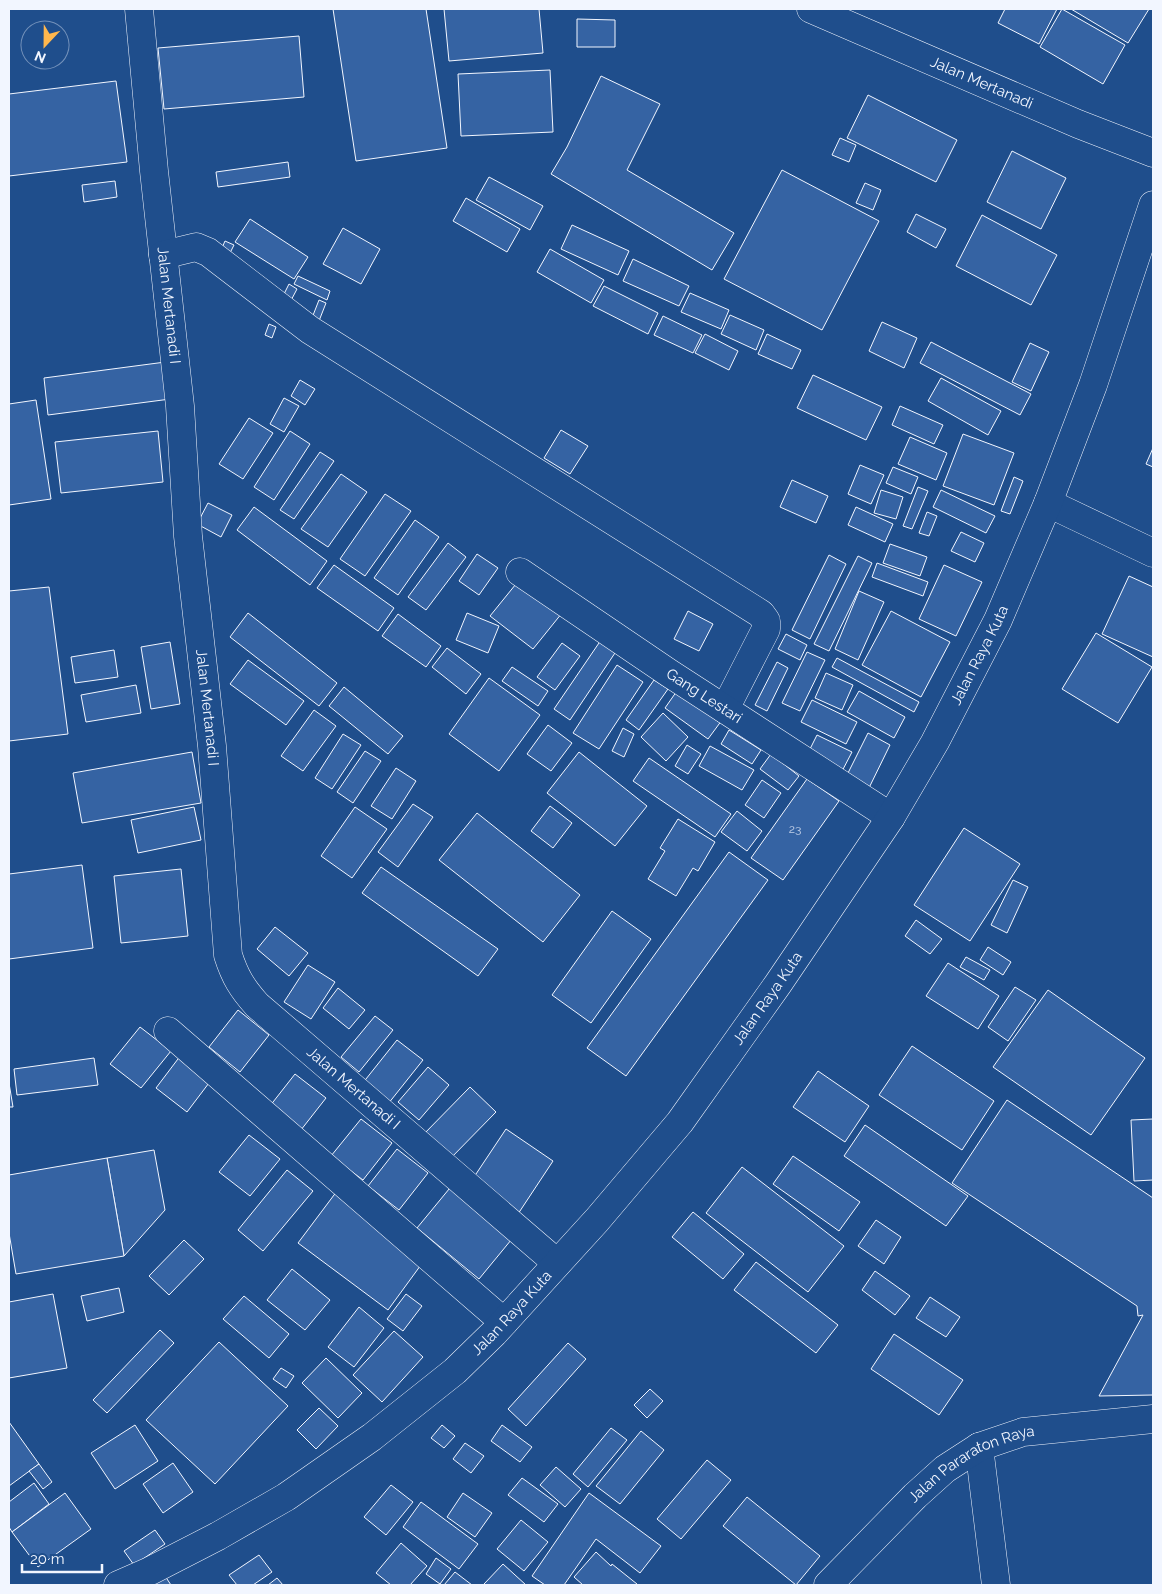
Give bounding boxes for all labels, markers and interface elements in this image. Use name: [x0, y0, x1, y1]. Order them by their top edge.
north arrow: [20, 20, 70, 70]
text: N: [32, 48, 48, 66]
street label: Jalan Mertanadi: [928, 53, 1036, 113]
street label: Jalan Mertanadi I: [153, 246, 184, 365]
street label: Jalan Raya Kuta: [947, 603, 1012, 708]
street label: Jalan Mertanadi I: [192, 648, 223, 767]
street label: Gang Lestari: [663, 665, 746, 727]
house number: 23: [789, 822, 801, 836]
street label: Jalan Raya Kuta: [729, 948, 806, 1048]
street label: Jalan Mertanadi I: [303, 1043, 404, 1133]
street label: Jalan Raya Kuta: [468, 1267, 556, 1359]
street label: Jalan Pararaton Raya: [905, 1422, 1035, 1506]
scale bar: [22, 1542, 102, 1574]
text: 20 m: [30, 1550, 65, 1568]

